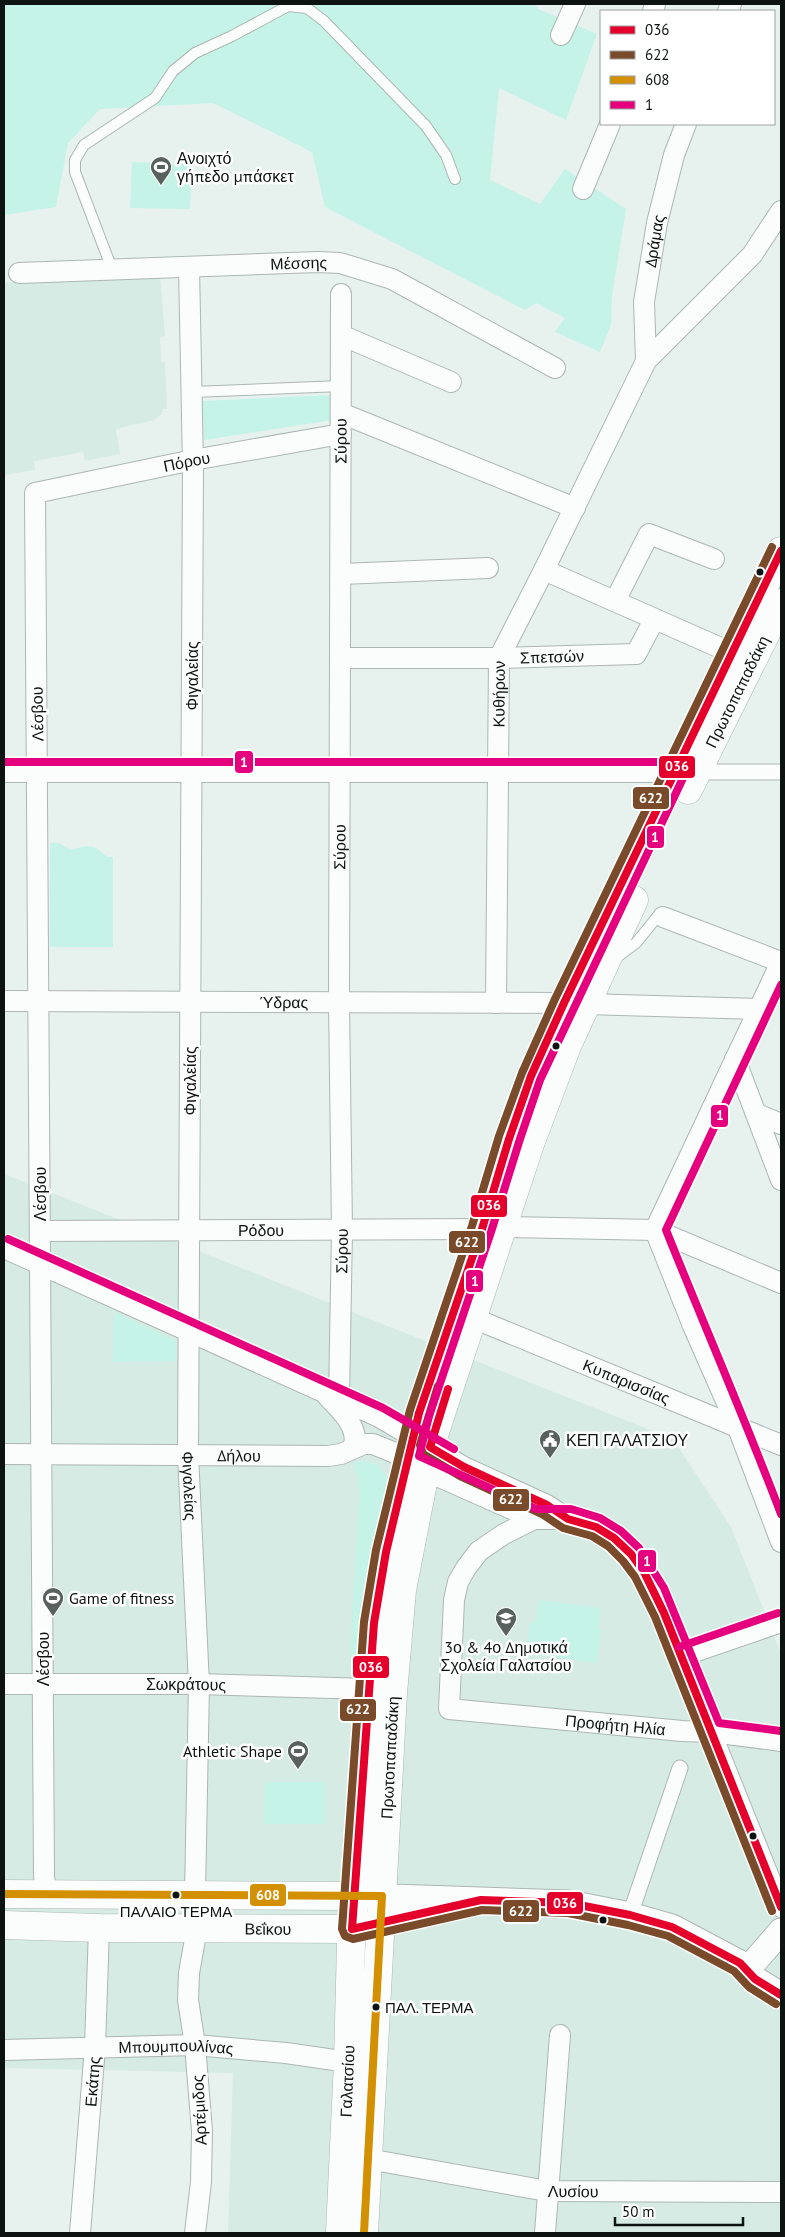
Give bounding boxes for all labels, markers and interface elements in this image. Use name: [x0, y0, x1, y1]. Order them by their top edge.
legend: [600, 10, 775, 125]
text: 036: [645, 20, 670, 39]
text: 622: [645, 45, 670, 64]
text: 608: [645, 70, 670, 89]
text: 1: [645, 95, 653, 114]
place label: Ανοιχτό γήπεδο μπάσκετ: [177, 148, 294, 186]
sports icon: Ανοιχτό γήπεδο μπάσκετ: [149, 155, 173, 186]
street label: Δράμας: [640, 212, 669, 269]
street label: Μέσσης: [270, 252, 328, 274]
street label: Σύρου: [331, 418, 351, 464]
street label: Πόρου: [161, 447, 212, 476]
unlabelled marker: [755, 567, 765, 577]
street label: Πρωτοπαπαδάκη: [701, 632, 773, 751]
street label: Φιγαλείας: [182, 641, 202, 711]
street label: Σπετσών: [520, 646, 584, 667]
street label: Κυθήρων: [488, 661, 509, 728]
street label: Λέσβου: [27, 687, 47, 741]
line badge: 1: [234, 750, 254, 774]
text: 1: [240, 753, 248, 771]
line badge: 036: [658, 755, 696, 779]
text: 036: [665, 757, 689, 775]
line badge: 622: [632, 786, 670, 810]
text: 622: [639, 789, 663, 807]
street label: Σύρου: [329, 824, 350, 870]
line badge: 1: [646, 825, 665, 849]
text: 1: [651, 828, 659, 846]
street label: Ύδρας: [260, 992, 309, 1012]
unlabelled marker: [551, 1041, 561, 1051]
street label: Φιγαλείας: [180, 1046, 200, 1116]
line badge: 1: [710, 1104, 729, 1128]
text: 1: [716, 1106, 724, 1124]
street label: Λέσβου: [30, 1167, 50, 1221]
line badge: 036: [470, 1194, 508, 1218]
text: 036: [477, 1196, 501, 1214]
street label: Ρόδου: [238, 1220, 284, 1240]
street label: Σύρου: [331, 1228, 352, 1274]
line badge: 622: [448, 1230, 486, 1254]
text: 622: [455, 1233, 479, 1251]
line badge: 1: [465, 1269, 484, 1293]
text: 1: [471, 1272, 479, 1290]
street label: Κυπαρισσίας: [580, 1354, 673, 1408]
public building icon: ΚΕΠ ΓΑΛΑΤΣΙΟΥ: [538, 1428, 562, 1459]
place label: ΚΕΠ ΓΑΛΑΤΣΙΟΥ: [566, 1430, 688, 1450]
street label: Δήλου: [217, 1445, 261, 1466]
street label: Φιγαλείας: [178, 1451, 201, 1521]
line badge: 622: [492, 1488, 530, 1512]
text: 622: [499, 1490, 523, 1508]
line badge: 1: [637, 1549, 657, 1573]
text: 1: [643, 1552, 651, 1570]
sports icon: Game of fitness: [41, 1586, 65, 1617]
place label: Game of fitness: [69, 1588, 175, 1608]
school or university icon: 3ο & 4ο Δημοτικά Σχολεία Γαλατσίου: [494, 1606, 518, 1637]
street label: Λέσβου: [33, 1632, 53, 1686]
place label: 3ο & 4ο Δημοτικά Σχολεία Γαλατσίου: [441, 1637, 571, 1675]
line badge: 036: [352, 1655, 390, 1679]
text: 036: [359, 1658, 383, 1676]
street label: Σωκράτους: [146, 1674, 227, 1695]
street label: Πρωτοπαπαδάκη: [376, 1696, 403, 1820]
line badge: 622: [339, 1698, 377, 1722]
text: 622: [346, 1700, 370, 1718]
street label: Προφήτη Ηλία: [564, 1710, 666, 1739]
sports icon: Athletic Shape: [286, 1739, 310, 1770]
place label: Athletic Shape: [183, 1741, 282, 1761]
unlabelled marker: [748, 1831, 758, 1841]
line badge: 608: [249, 1883, 287, 1907]
text: 608: [256, 1886, 280, 1904]
marker: ΠΑΛΑΙΟ ΤΕΡΜΑ: [171, 1890, 181, 1900]
line badge: 036: [546, 1891, 584, 1915]
text: 036: [553, 1894, 577, 1912]
line badge: 622: [502, 1899, 540, 1923]
place label: ΠΑΛΑΙΟ ΤΕΡΜΑ: [120, 1902, 232, 1921]
text: 622: [509, 1902, 533, 1920]
unlabelled marker: [598, 1915, 608, 1925]
street label: Βεΐκου: [244, 1919, 291, 1939]
place label: ΠΑΛ. ΤΕΡΜΑ: [385, 1998, 474, 2017]
marker: ΠΑΛ. ΤΕΡΜΑ: [371, 2002, 381, 2012]
street label: Μπουμπουλίνας: [118, 2035, 235, 2058]
street label: Γαλατσίου: [335, 2045, 358, 2118]
street label: Εκάτης: [80, 2055, 104, 2108]
street label: Αρτέμιδος: [187, 2074, 211, 2146]
street label: Λυσίου: [548, 2181, 598, 2201]
scale bar: [615, 2194, 742, 2226]
text: 50 m: [622, 2202, 655, 2221]

